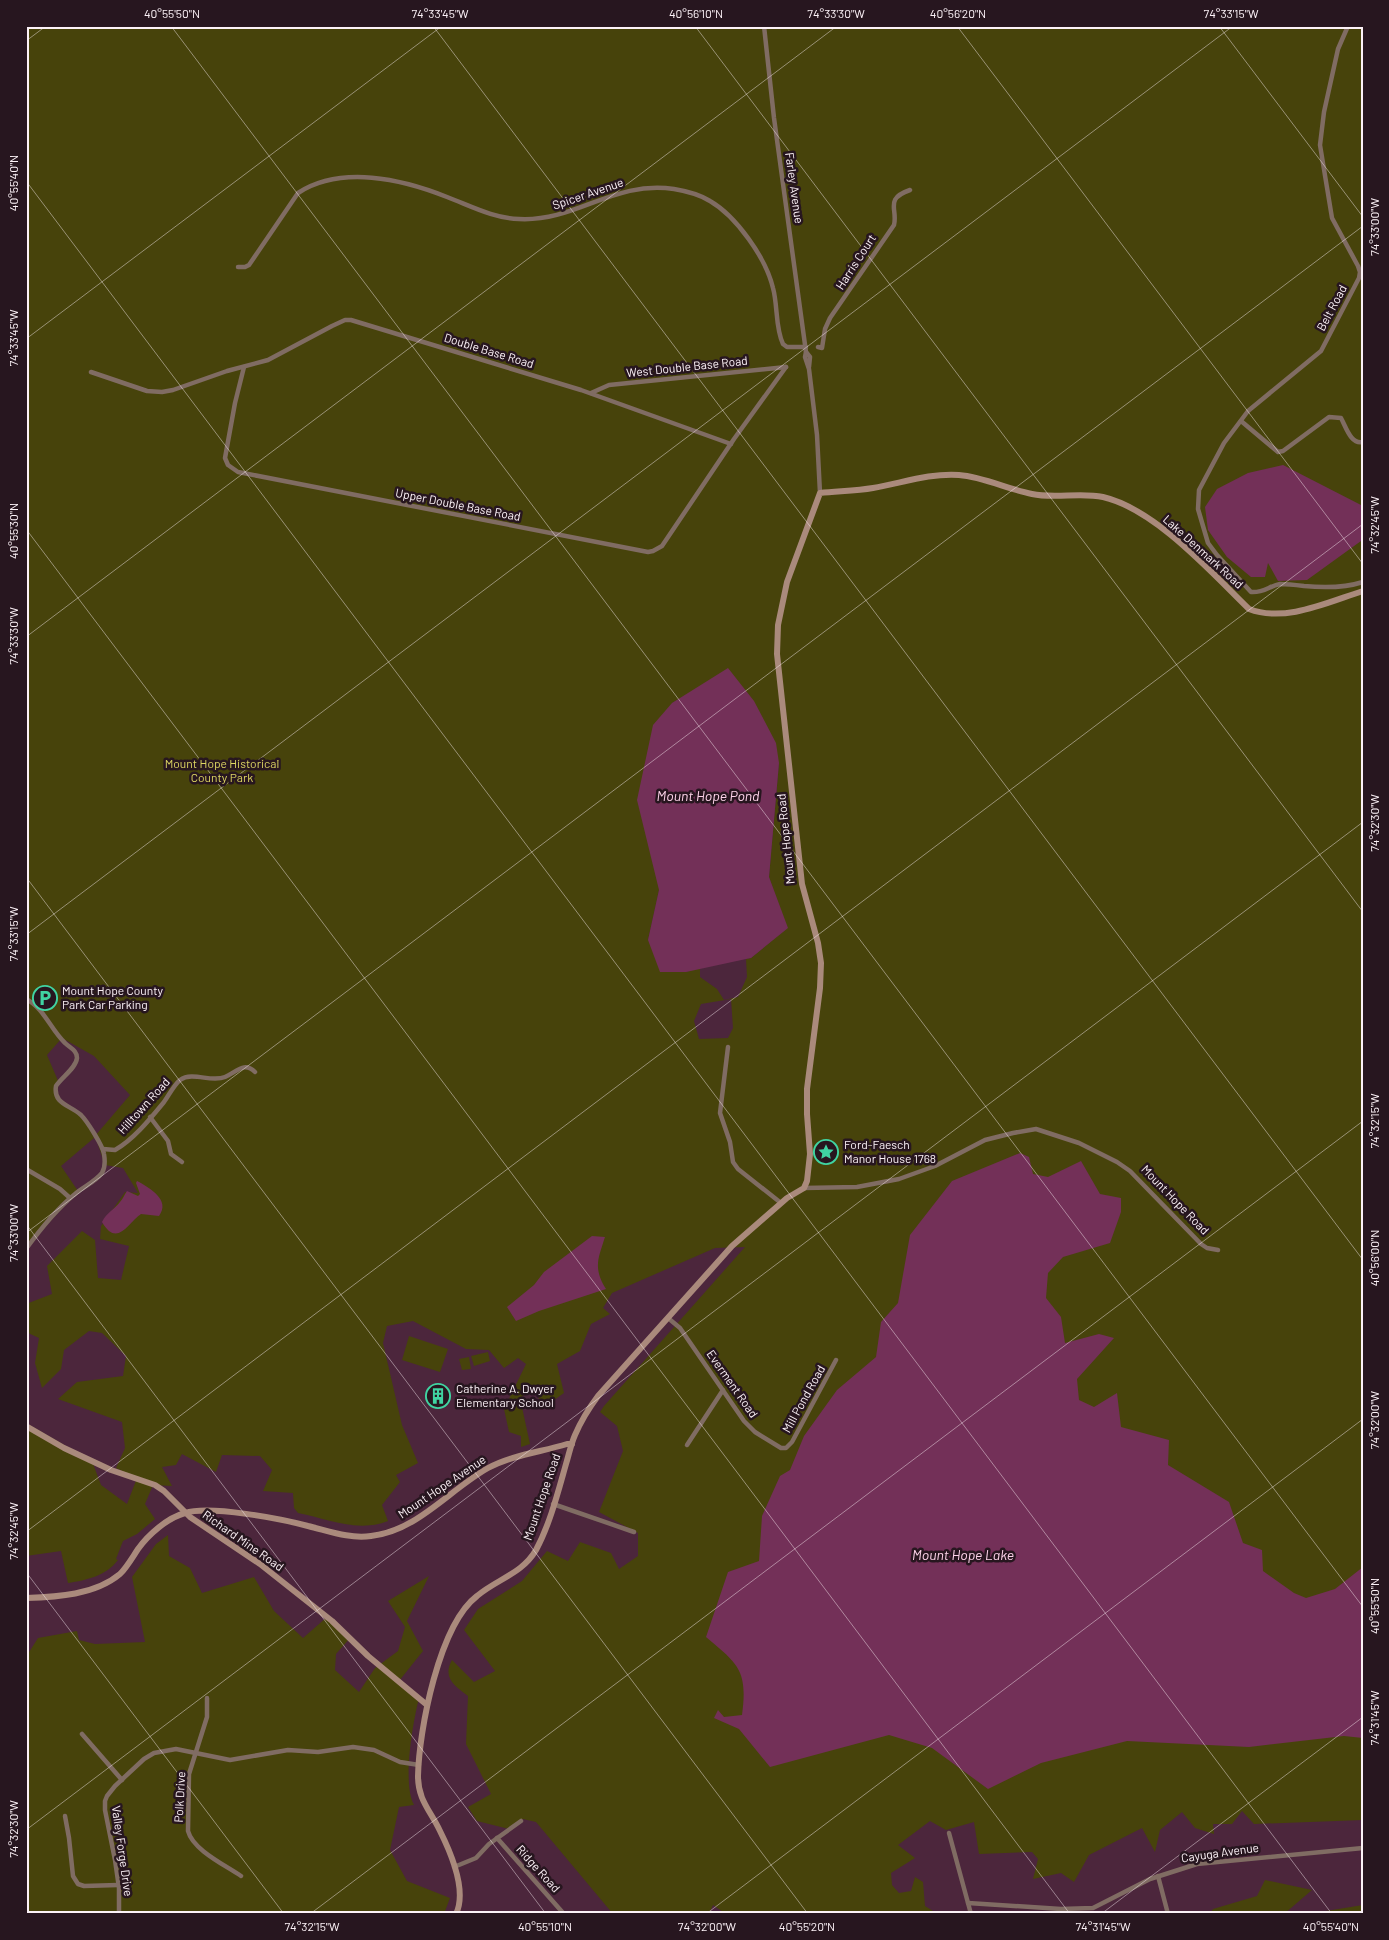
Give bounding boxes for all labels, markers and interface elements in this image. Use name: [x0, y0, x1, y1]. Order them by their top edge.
text: 40°55'50"N: [144, 6, 200, 20]
text: 74°33'45"W: [411, 6, 469, 20]
text: 40°56'10"N: [669, 6, 723, 20]
text: 74°33'30"W: [807, 6, 865, 20]
text: 40°56'20"N: [930, 6, 986, 20]
text: 74°33'15"W: [1204, 6, 1259, 20]
street label: Farley Avenue: [783, 151, 807, 224]
text: 40°55'40"N: [6, 155, 20, 211]
street label: Spicer Avenue: [550, 174, 625, 212]
text: 74°33'00"W: [1367, 198, 1381, 256]
street label: Harris Court: [832, 231, 878, 292]
street label: Belt Road: [1313, 282, 1349, 333]
text: 74°33'45"W: [6, 309, 20, 367]
street label: Double Base Road: [443, 330, 536, 370]
street label: West Double Base Road: [626, 353, 748, 379]
street label: Upper Double Base Road: [394, 485, 522, 523]
text: 74°32'45"W: [1367, 496, 1381, 554]
text: 40°55'30"N: [6, 503, 20, 559]
street label: Lake Denmark Road: [1161, 512, 1247, 591]
text: 74°33'30"W: [6, 607, 20, 665]
park label: Mount Hope Historical County Park: [165, 756, 279, 784]
water label: Mount Hope Pond: [657, 787, 760, 804]
street label: Mount Hope Road: [773, 793, 797, 885]
text: 74°32'30"W: [1367, 794, 1381, 852]
text: 74°33'15"W: [6, 906, 20, 961]
place label: Mount Hope County Park Car Parking: [62, 983, 164, 1011]
parking icon: Mount Hope County Park Car Parking: [32, 985, 58, 1011]
street label: Hilltown Road: [114, 1074, 172, 1136]
text: 74°32'15"W: [1367, 1093, 1381, 1149]
place label: Ford-Faesch Manor House 1768: [844, 1137, 936, 1165]
place icon: Ford-Faesch Manor House 1768: [813, 1139, 839, 1165]
street label: Mount Hope Road: [1139, 1162, 1212, 1237]
text: 74°33'00"W: [6, 1204, 20, 1262]
text: 40°56'00"N: [1367, 1230, 1381, 1286]
street label: Everment Road: [704, 1347, 761, 1420]
street label: Mill Pond Road: [779, 1362, 827, 1435]
place label: Catherine A. Dwyer Elementary School: [456, 1381, 555, 1409]
building icon: Catherine A. Dwyer Elementary School: [425, 1383, 451, 1409]
text: 74°32'00"W: [1367, 1390, 1381, 1449]
street label: Mount Hope Road: [520, 1451, 562, 1542]
street label: Mount Hope Avenue: [395, 1452, 488, 1521]
text: 74°32'45"W: [6, 1502, 20, 1560]
street label: Richard Mine Road: [200, 1507, 287, 1573]
water label: Mount Hope Lake: [912, 1546, 1014, 1563]
text: 40°55'50"N: [1367, 1578, 1381, 1634]
text: 74°31'45"W: [1367, 1690, 1381, 1746]
street label: Polk Drive: [171, 1771, 187, 1823]
text: 74°32'30"W: [6, 1800, 20, 1858]
street label: Valley Forge Drive: [110, 1805, 136, 1897]
street label: Cayuga Avenue: [1180, 1840, 1260, 1864]
street label: Ridge Road: [514, 1842, 564, 1895]
text: 74°32'15"W: [284, 1919, 340, 1933]
text: 40°55'10"N: [518, 1919, 572, 1933]
text: 74°32'00"W: [678, 1919, 737, 1933]
text: 40°55'20"N: [779, 1919, 835, 1933]
text: 74°31'45"W: [1075, 1919, 1131, 1933]
text: 40°55'40"N: [1303, 1919, 1359, 1933]

